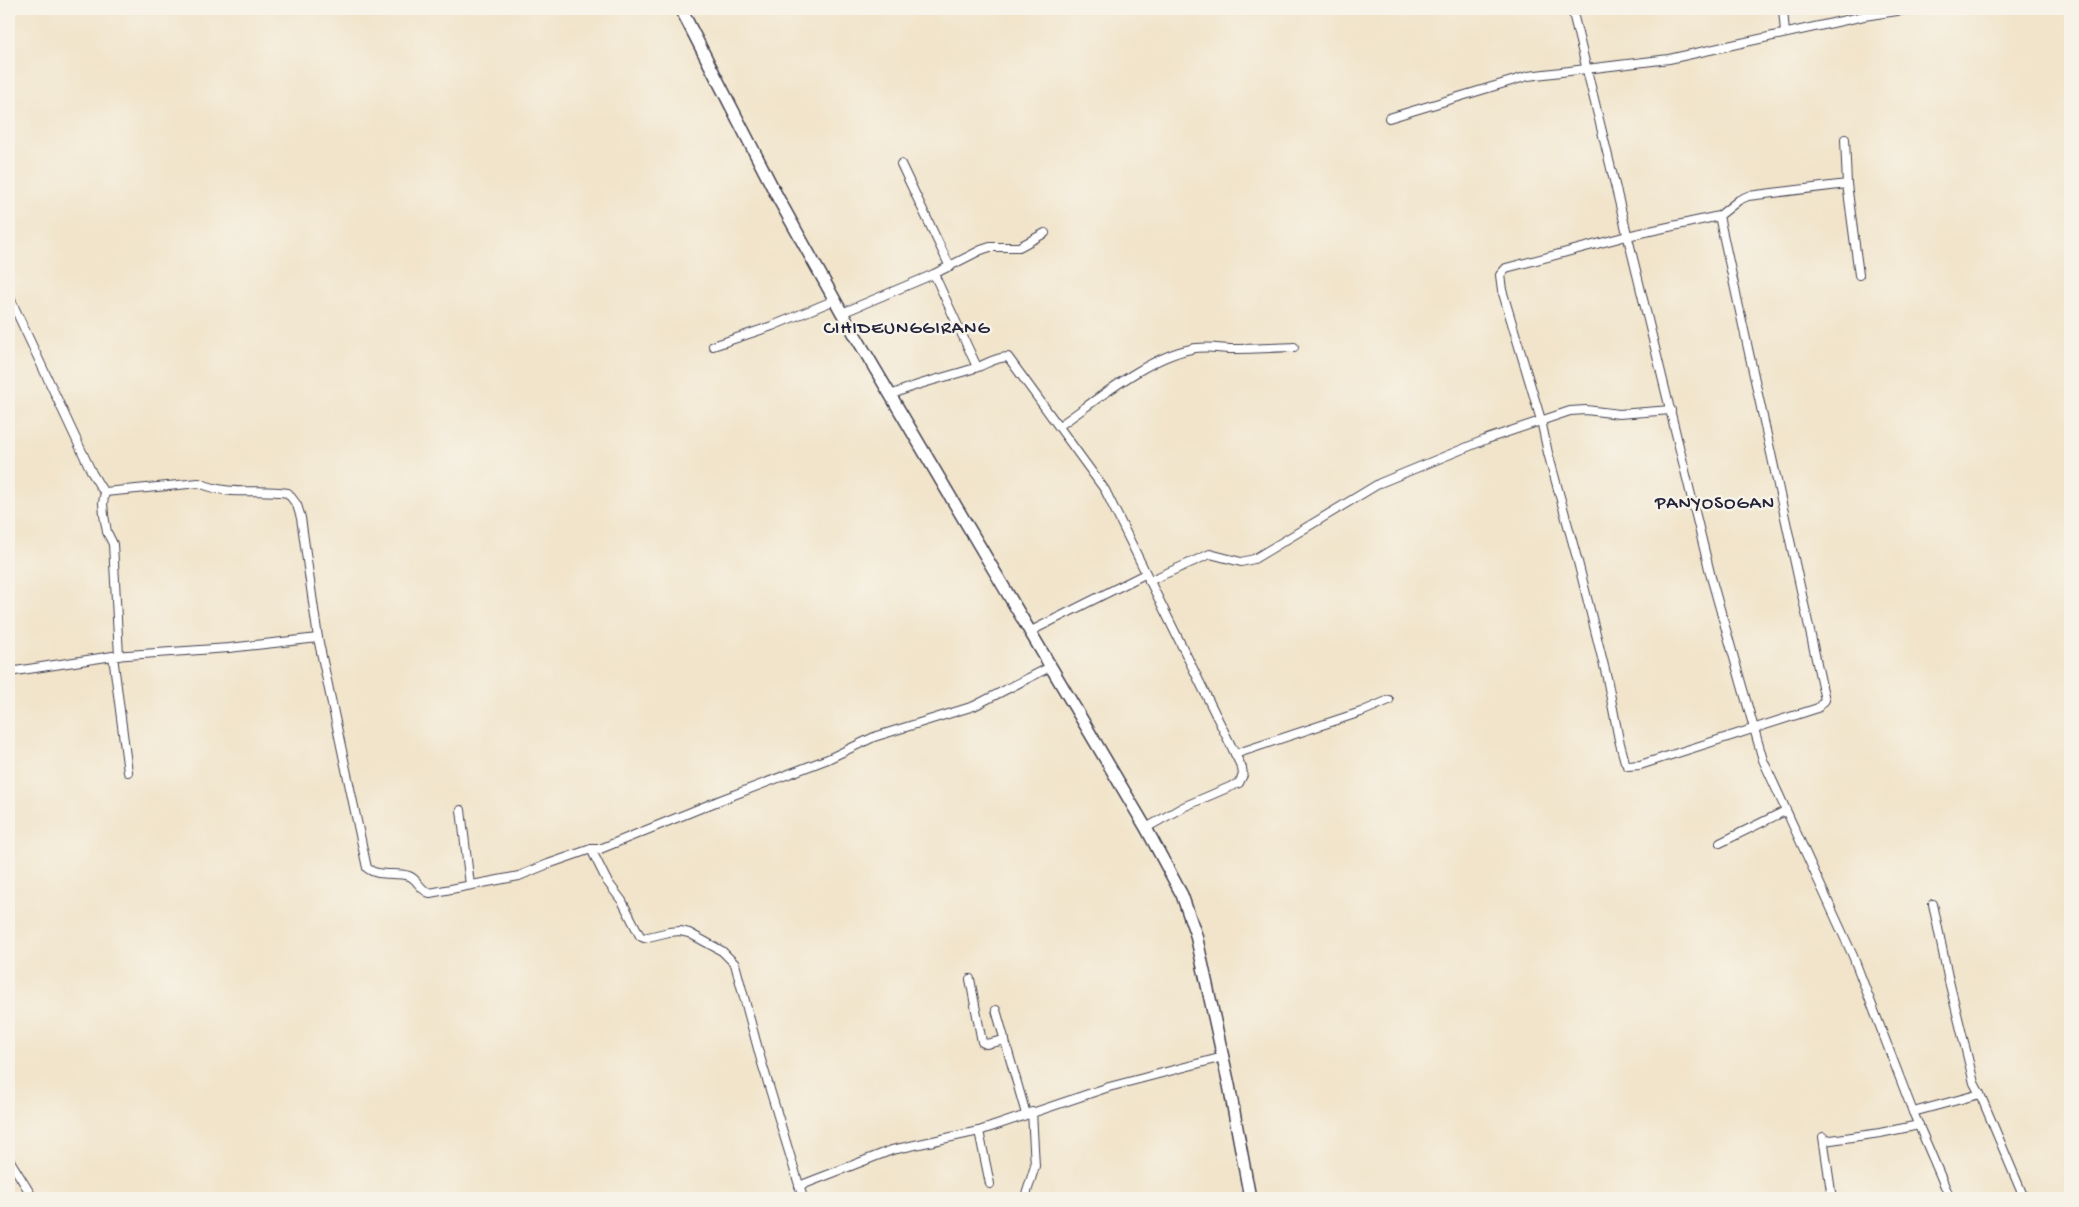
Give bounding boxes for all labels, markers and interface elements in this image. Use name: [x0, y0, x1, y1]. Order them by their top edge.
district label: CIHIDEUNGGIRANG: [824, 318, 990, 341]
district label: PANYOSOGAN: [1654, 493, 1775, 516]

